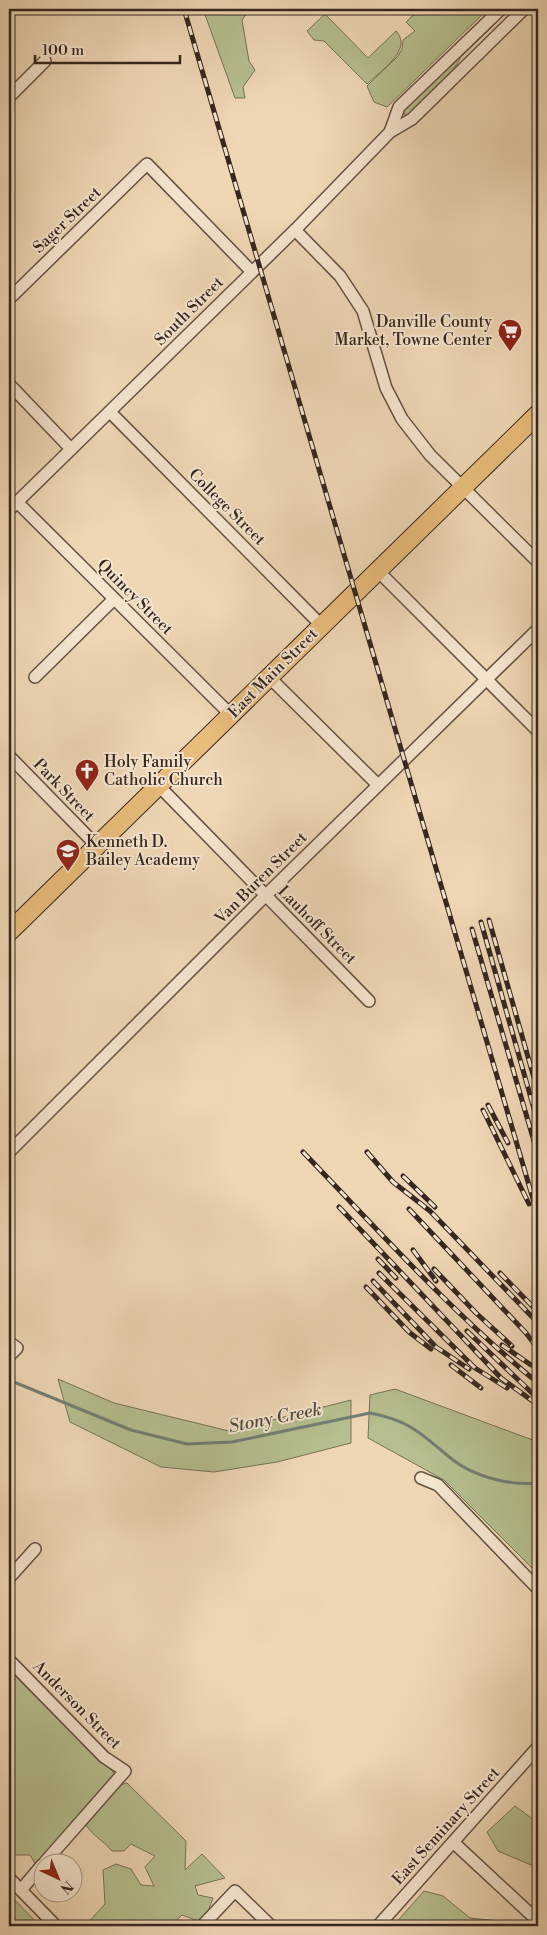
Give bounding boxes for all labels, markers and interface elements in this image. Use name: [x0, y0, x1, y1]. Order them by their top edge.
scale bar: [35, 32, 180, 64]
text: 100 m: [42, 41, 84, 60]
street label: Sager Street: [29, 182, 106, 257]
street label: South Street: [150, 272, 228, 350]
place label: Danville County Market, Towne Center: [334, 312, 492, 350]
supermarket icon: Danville County Market, Towne Center: [497, 318, 523, 352]
street label: College Street: [184, 464, 270, 550]
street label: Quincy Street: [93, 555, 177, 639]
street label: East Main Street: [224, 624, 322, 722]
place label: Holy Family Catholic Church: [104, 752, 223, 790]
street label: Park Street: [29, 754, 99, 826]
church icon: Holy Family Catholic Church: [74, 758, 100, 792]
street label: Van Buren Street: [210, 827, 312, 929]
place label: Kenneth D. Bailey Academy: [85, 832, 200, 870]
school or university icon: Kenneth D. Bailey Academy: [55, 838, 81, 872]
street label: Lauhoff Street: [273, 881, 361, 969]
water label: Stony Creek: [226, 1398, 324, 1438]
street label: Anderson Street: [28, 1656, 126, 1754]
street label: East Seminary Street: [388, 1763, 504, 1889]
north arrow: [32, 1852, 82, 1902]
text: N: [56, 1876, 77, 1897]

